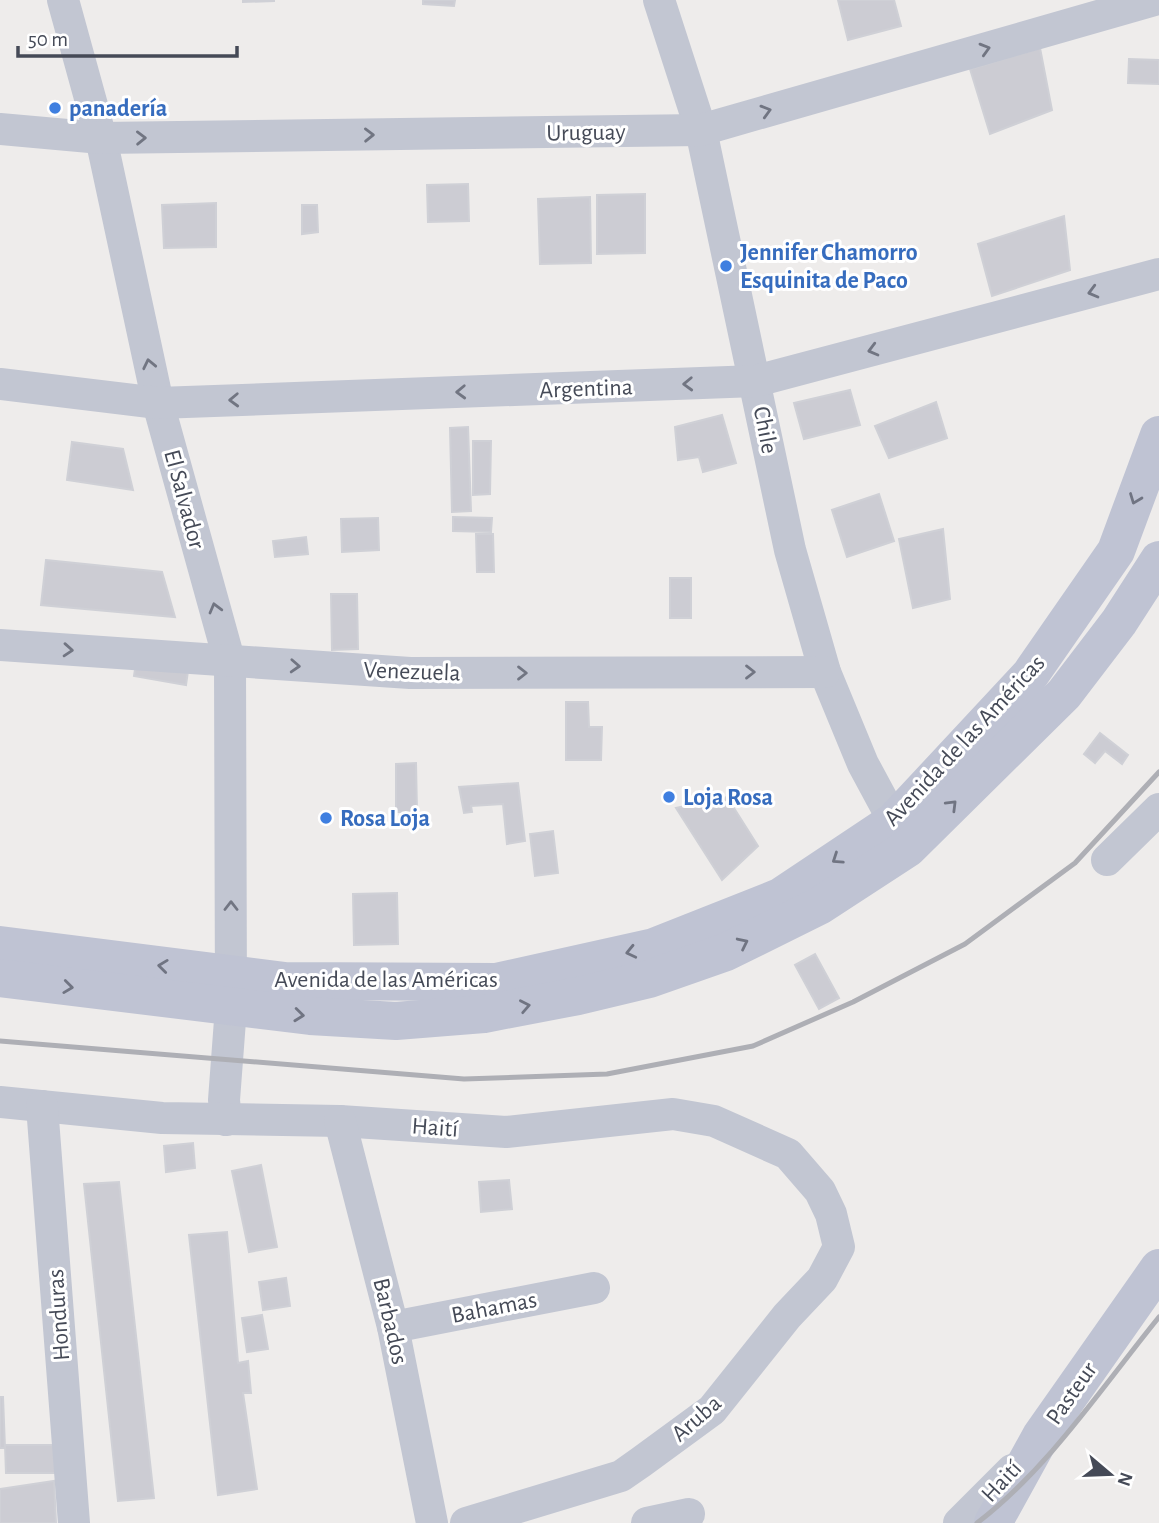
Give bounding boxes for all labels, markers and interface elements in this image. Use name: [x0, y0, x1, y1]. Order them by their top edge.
scale bar: [18, 14, 236, 58]
text: 50 m: [28, 29, 68, 50]
one-way arrow: [979, 42, 991, 57]
place label: panadería: [69, 97, 167, 121]
marker: panadería: [47, 100, 63, 116]
one-way arrow: [760, 105, 772, 120]
street label: Uruguay: [546, 120, 626, 146]
one-way arrow: [364, 127, 375, 143]
one-way arrow: [137, 130, 147, 146]
place label: Jennifer Chamorro Esquinita de Paco: [740, 241, 918, 293]
marker: Jennifer Chamorro Esquinita de Paco: [718, 258, 734, 274]
one-way arrow: [1087, 284, 1099, 298]
one-way arrow: [867, 342, 879, 356]
one-way arrow: [143, 358, 158, 370]
street label: Argentina: [539, 375, 633, 403]
one-way arrow: [682, 376, 693, 391]
one-way arrow: [455, 385, 466, 400]
one-way arrow: [228, 393, 239, 408]
street label: Chile: [749, 404, 781, 456]
street label: El Salvador: [159, 447, 209, 552]
one-way arrow: [1129, 493, 1143, 505]
one-way arrow: [208, 602, 223, 614]
one-way arrow: [63, 642, 74, 657]
street label: Avenida de las Américas: [880, 651, 1050, 831]
street label: Venezuela: [363, 658, 461, 686]
one-way arrow: [290, 659, 301, 674]
one-way arrow: [745, 664, 756, 680]
one-way arrow: [518, 665, 528, 681]
place label: Loja Rosa: [683, 786, 773, 810]
marker: Loja Rosa: [661, 789, 677, 805]
one-way arrow: [943, 800, 956, 813]
place label: Rosa Loja: [340, 807, 430, 831]
marker: Rosa Loja: [318, 810, 334, 826]
one-way arrow: [832, 851, 845, 863]
one-way arrow: [223, 901, 239, 911]
one-way arrow: [736, 938, 748, 952]
one-way arrow: [626, 944, 638, 959]
one-way arrow: [158, 959, 169, 974]
street label: Avenida de las Américas: [274, 968, 498, 992]
one-way arrow: [62, 979, 74, 994]
one-way arrow: [519, 1000, 531, 1015]
one-way arrow: [294, 1007, 305, 1022]
street label: Haití: [411, 1114, 459, 1142]
street label: Honduras: [44, 1268, 74, 1362]
street label: Barbados: [368, 1276, 412, 1367]
street label: Bahamas: [449, 1288, 539, 1328]
street label: Pasteur: [1042, 1358, 1102, 1429]
street label: Aruba: [667, 1391, 726, 1447]
north arrow: [1075, 1439, 1145, 1509]
street label: Haití: [977, 1456, 1026, 1507]
text: N: [1114, 1470, 1136, 1488]

